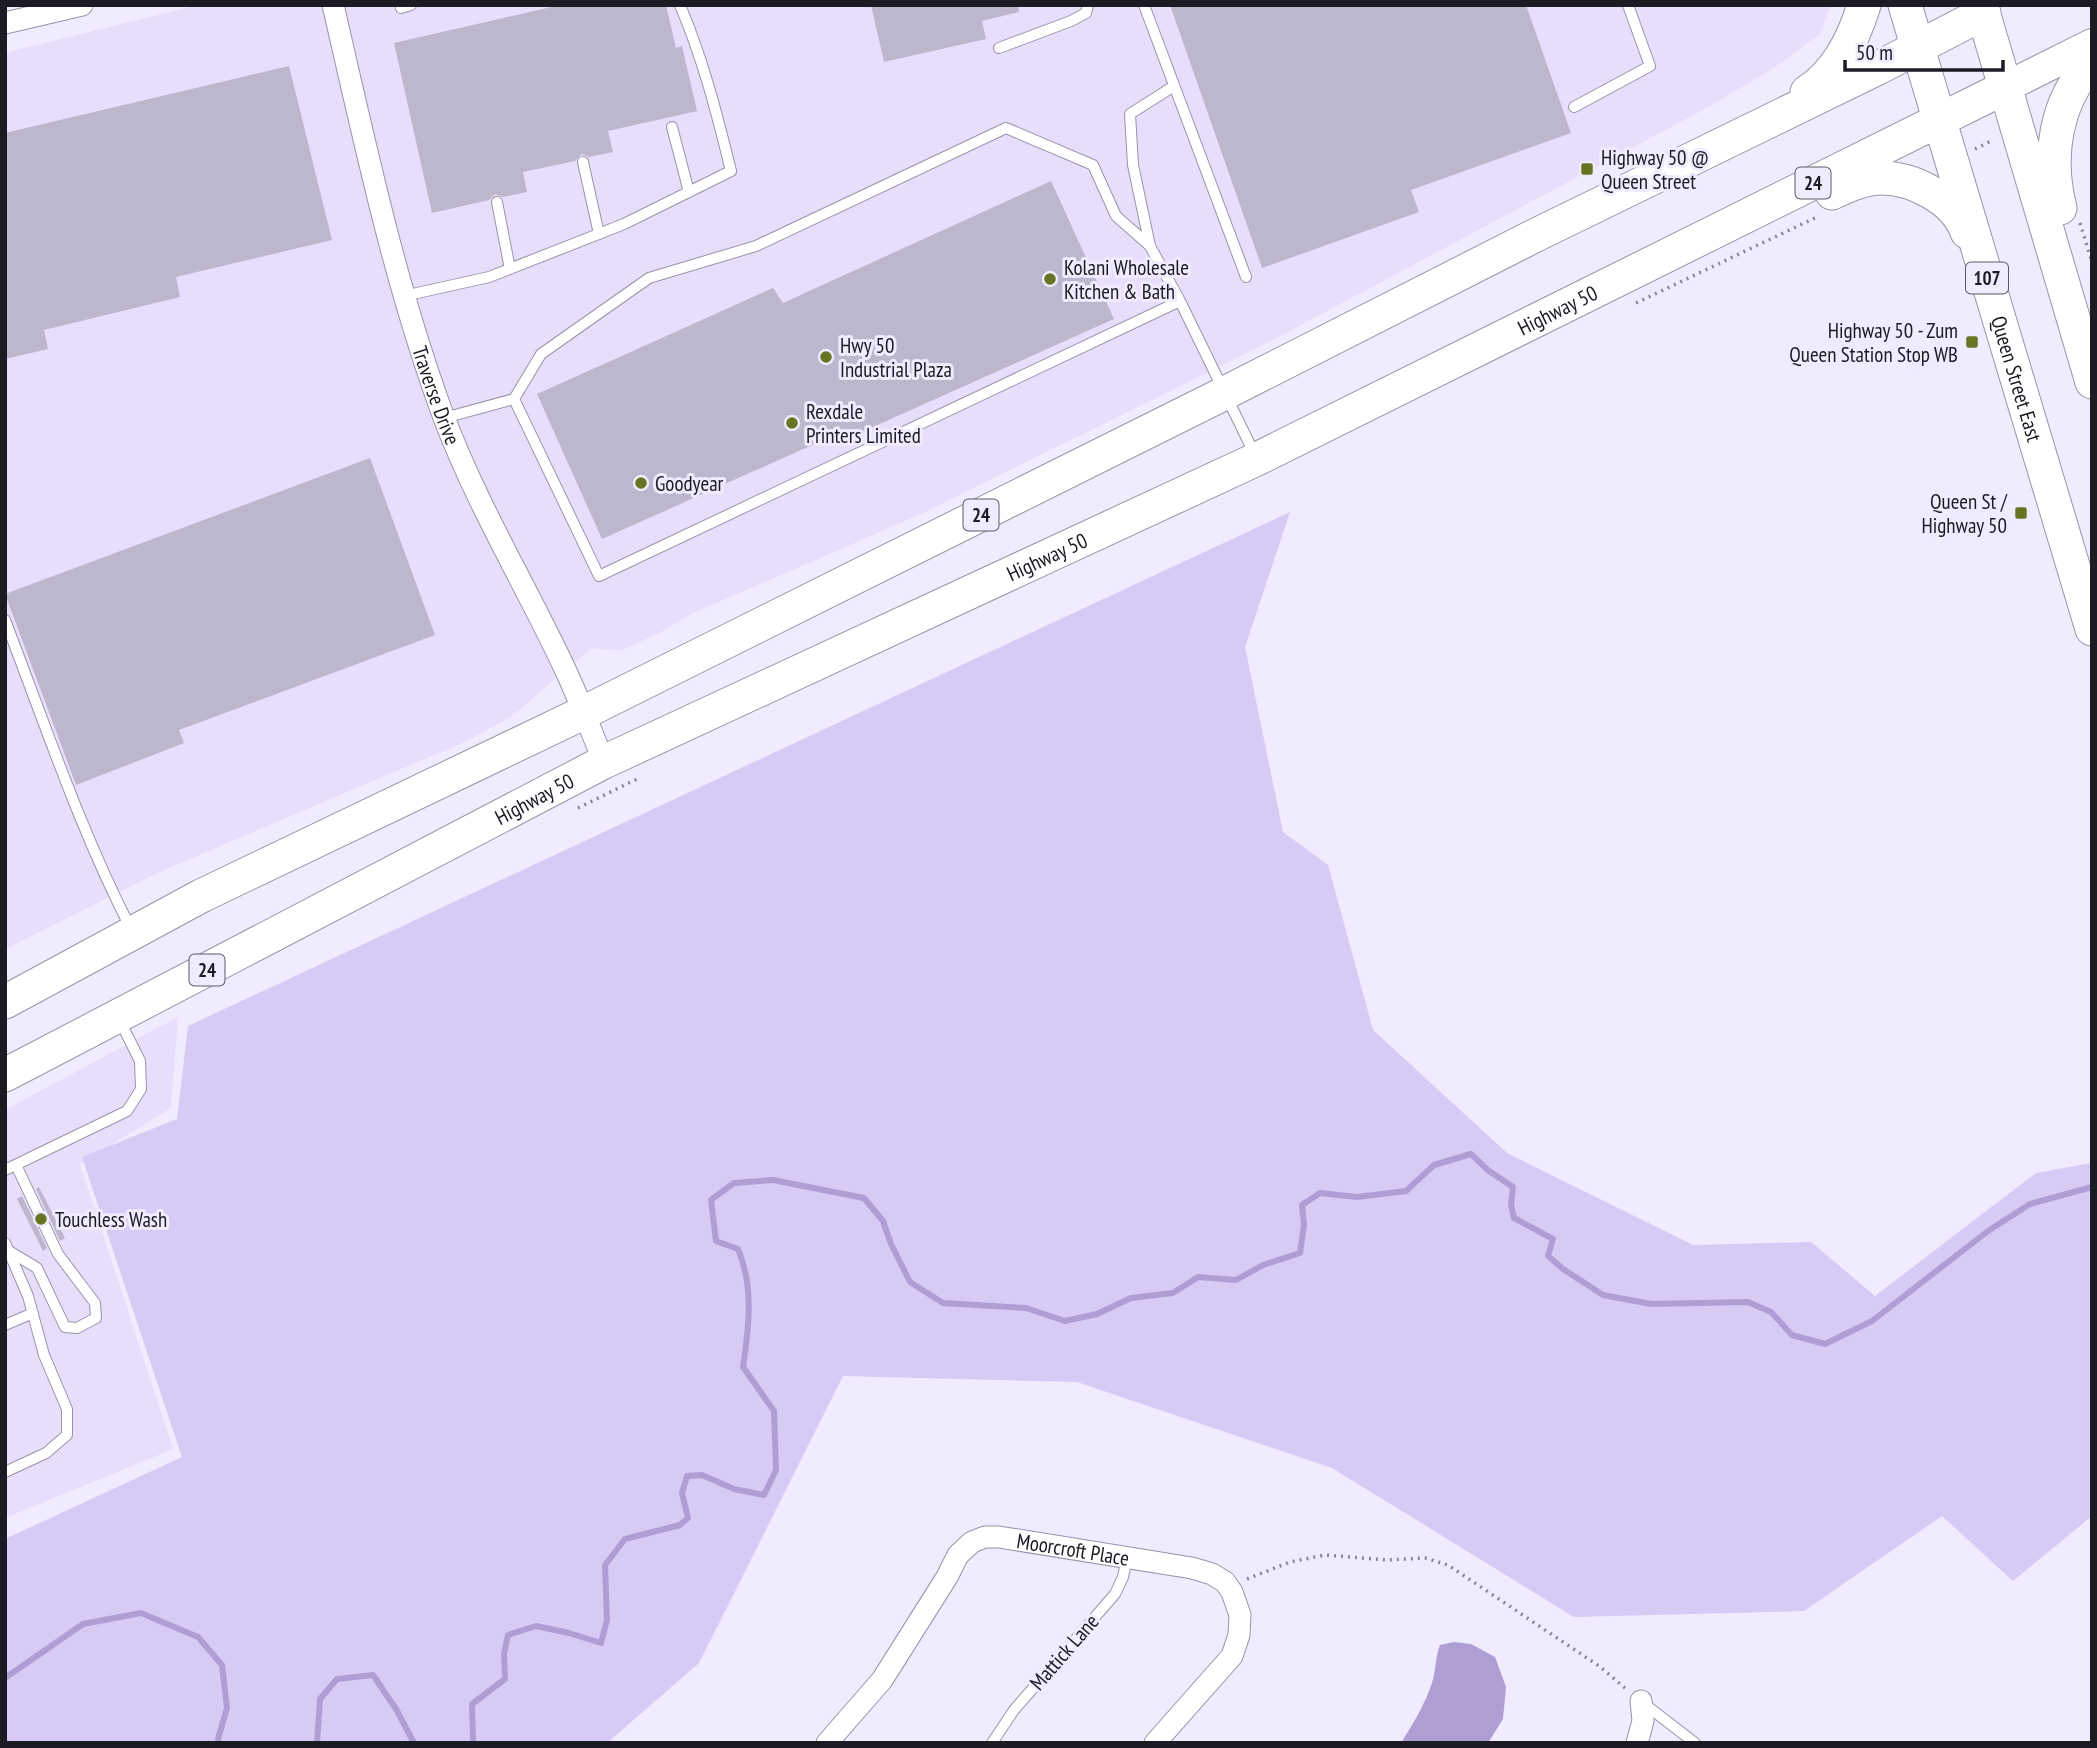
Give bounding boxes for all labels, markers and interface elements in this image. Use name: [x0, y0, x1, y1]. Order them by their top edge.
scale bar: [1845, 28, 2002, 72]
text: 50 m: [1856, 39, 1893, 66]
place label: Highway 50 @ Queen Street: [1601, 144, 1709, 195]
marker: Highway 50 @ Queen Street: [1579, 161, 1595, 177]
road number: 24: [1796, 168, 1830, 198]
place label: Kolani Wholesale Kitchen & Bath: [1064, 254, 1189, 305]
road number: 107: [1966, 262, 2008, 294]
marker: Kolani Wholesale Kitchen & Bath: [1042, 271, 1058, 287]
street label: Highway 50: [1513, 279, 1602, 341]
street label: Queen Street East: [1985, 313, 2049, 445]
place label: Highway 50 - Zum Queen Station Stop WB: [1789, 317, 1958, 368]
place label: Hwy 50 Industrial Plaza: [840, 332, 952, 383]
marker: Highway 50 - Zum Queen Station Stop WB: [1964, 334, 1980, 350]
street label: Traverse Drive: [407, 343, 467, 449]
marker: Hwy 50 Industrial Plaza: [818, 349, 834, 365]
place label: Rexdale Printers Limited: [806, 398, 921, 449]
marker: Rexdale Printers Limited: [784, 415, 800, 431]
place label: Goodyear: [655, 470, 724, 497]
marker: Goodyear: [633, 475, 649, 491]
place label: Queen St / Highway 50: [1921, 488, 2008, 539]
road number: 24: [964, 500, 998, 530]
marker: Queen St / Highway 50: [2013, 505, 2029, 521]
street label: Highway 50: [1002, 526, 1091, 587]
street label: Highway 50: [490, 767, 578, 830]
road number: 24: [190, 954, 224, 986]
place label: Touchless Wash: [55, 1206, 167, 1233]
marker: Touchless Wash: [33, 1211, 49, 1227]
street label: Moorcroft Place: [1015, 1527, 1131, 1571]
street label: Mattick Lane: [1024, 1608, 1104, 1696]

